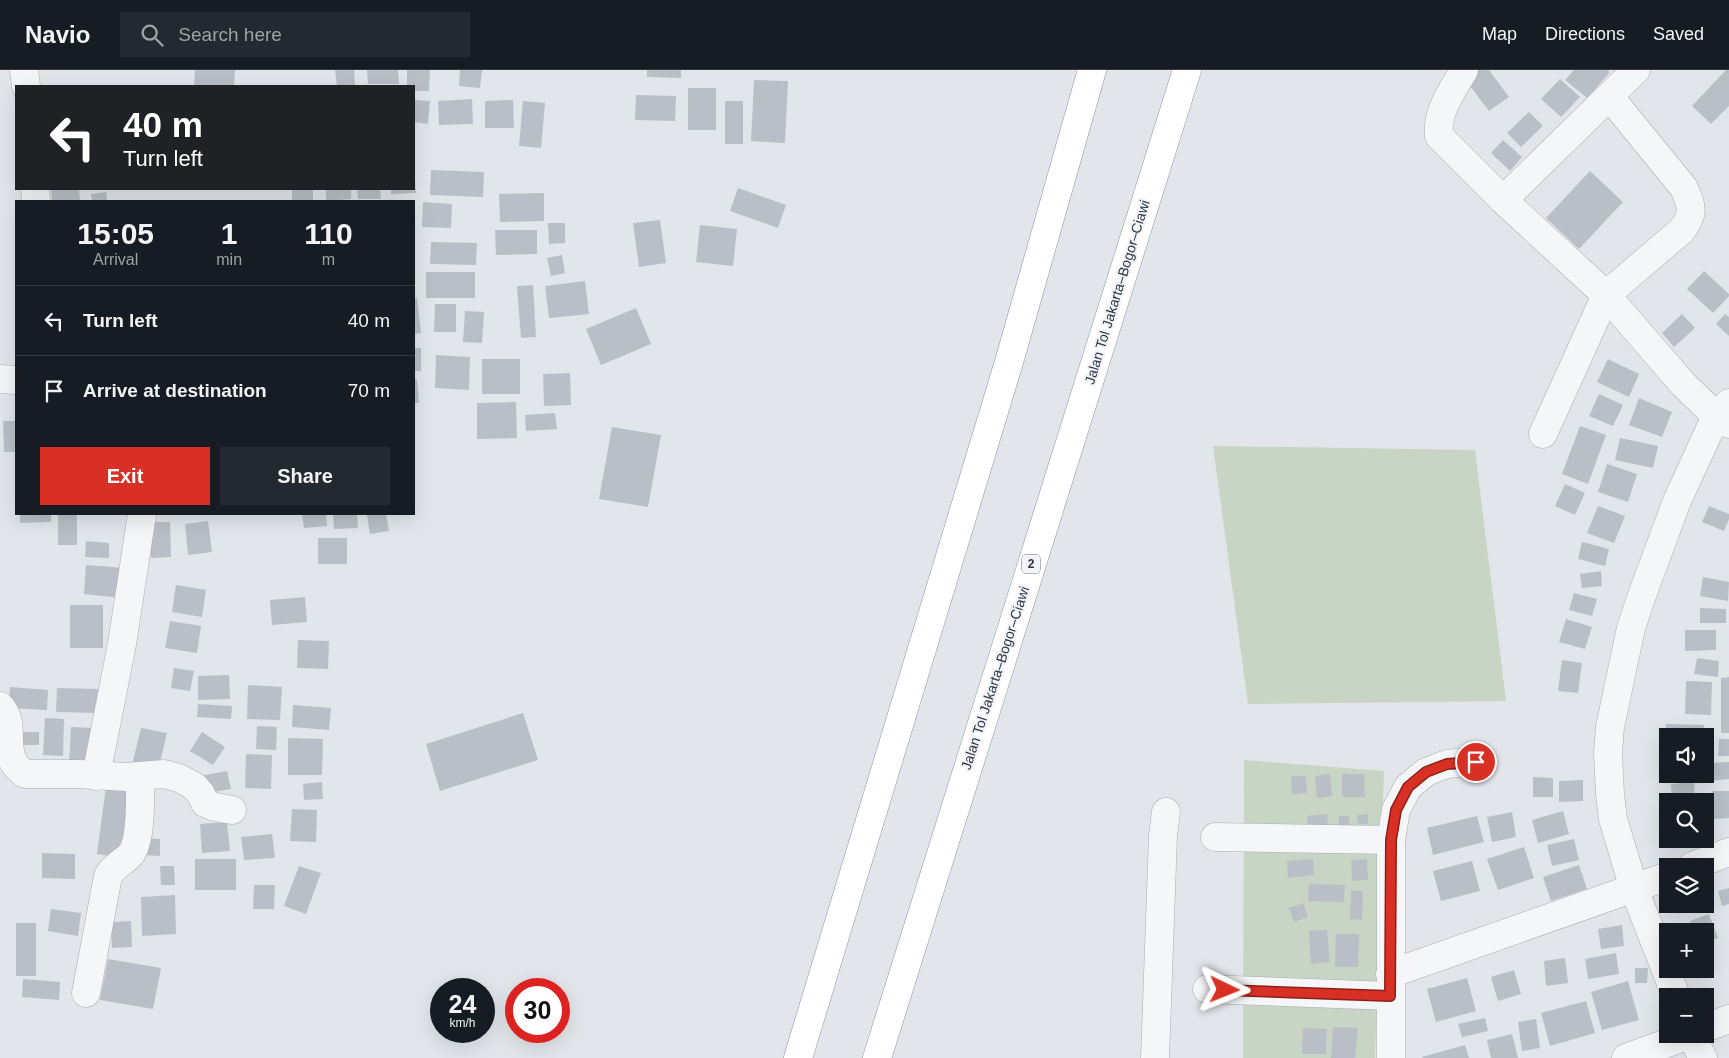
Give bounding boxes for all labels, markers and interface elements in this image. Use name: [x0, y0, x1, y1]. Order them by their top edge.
search box: [120, 12, 470, 57]
text: Navio: [25, 21, 90, 48]
icon: search: [138, 21, 166, 49]
text: Search here: [178, 24, 282, 45]
text: Map: [1482, 24, 1517, 44]
text: Directions: [1545, 24, 1625, 44]
text: Saved: [1653, 24, 1704, 44]
icon: left: [40, 105, 105, 170]
text: 40 m: [123, 105, 203, 144]
text: Turn left: [123, 146, 203, 171]
street label: Jalan Tol Jakarta–Bogor–Ciawi: [1081, 198, 1153, 386]
text: 15:05: [77, 217, 154, 250]
text: 1: [221, 217, 238, 250]
text: 110: [304, 217, 353, 250]
text: Arrival: [93, 251, 138, 268]
text: min: [216, 251, 242, 268]
text: m: [322, 251, 335, 268]
icon: left: [40, 307, 68, 335]
text: Turn left: [83, 310, 158, 331]
text: 40 m: [348, 310, 390, 331]
icon: arrive: [40, 377, 68, 405]
text: Arrive at destination: [83, 380, 267, 401]
text: 70 m: [348, 380, 390, 401]
button: Exit: [40, 447, 210, 505]
button: Share: [220, 447, 390, 505]
road number: 2: [1022, 554, 1040, 574]
street label: Jalan Tol Jakarta–Bogor–Ciawi: [958, 584, 1032, 772]
map controls: [1659, 728, 1714, 1043]
button: sound: [1659, 728, 1714, 783]
pin: [1455, 741, 1497, 783]
icon: arrive: [1462, 748, 1490, 776]
button: search: [1659, 793, 1714, 848]
button: layers: [1659, 858, 1714, 913]
button: +: [1659, 923, 1714, 978]
position arrow: [1198, 963, 1250, 1015]
speed limit sign: 30: [505, 978, 570, 1043]
button: −: [1659, 988, 1714, 1043]
text: 24: [449, 990, 476, 1018]
text: km/h: [449, 1016, 476, 1030]

